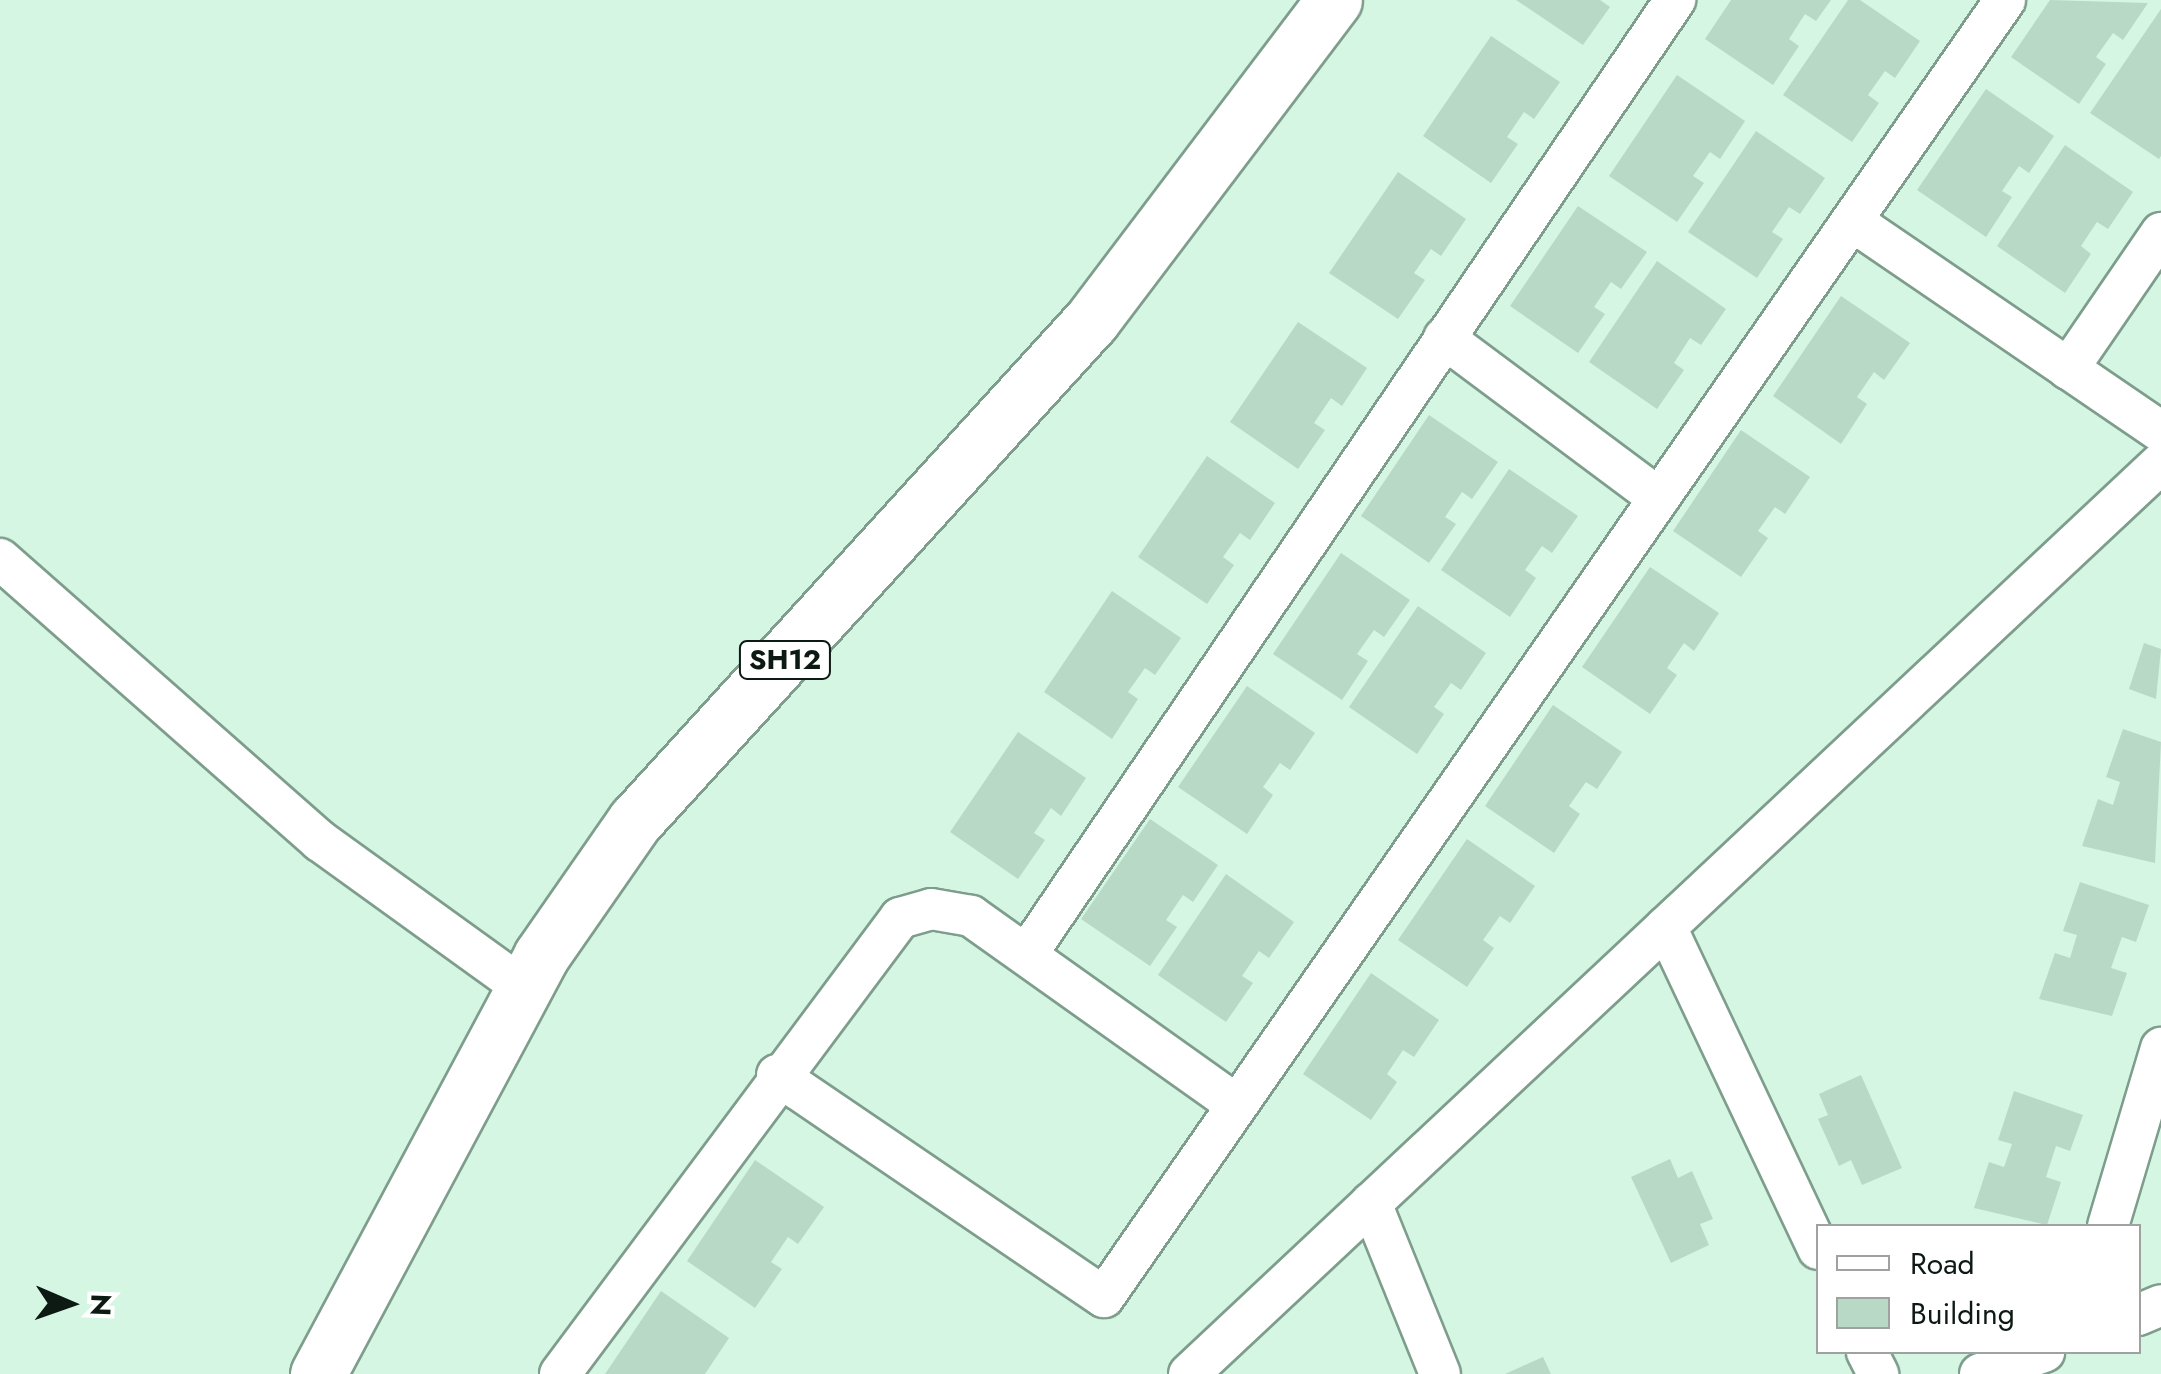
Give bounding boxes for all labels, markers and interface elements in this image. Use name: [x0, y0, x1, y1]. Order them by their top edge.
road number: SH12: [738, 637, 832, 683]
legend: [1816, 1224, 2141, 1354]
text: Road: [1910, 1242, 1975, 1285]
north arrow: [20, 1254, 120, 1354]
text: Building: [1910, 1292, 2015, 1335]
text: N: [80, 1293, 121, 1317]

